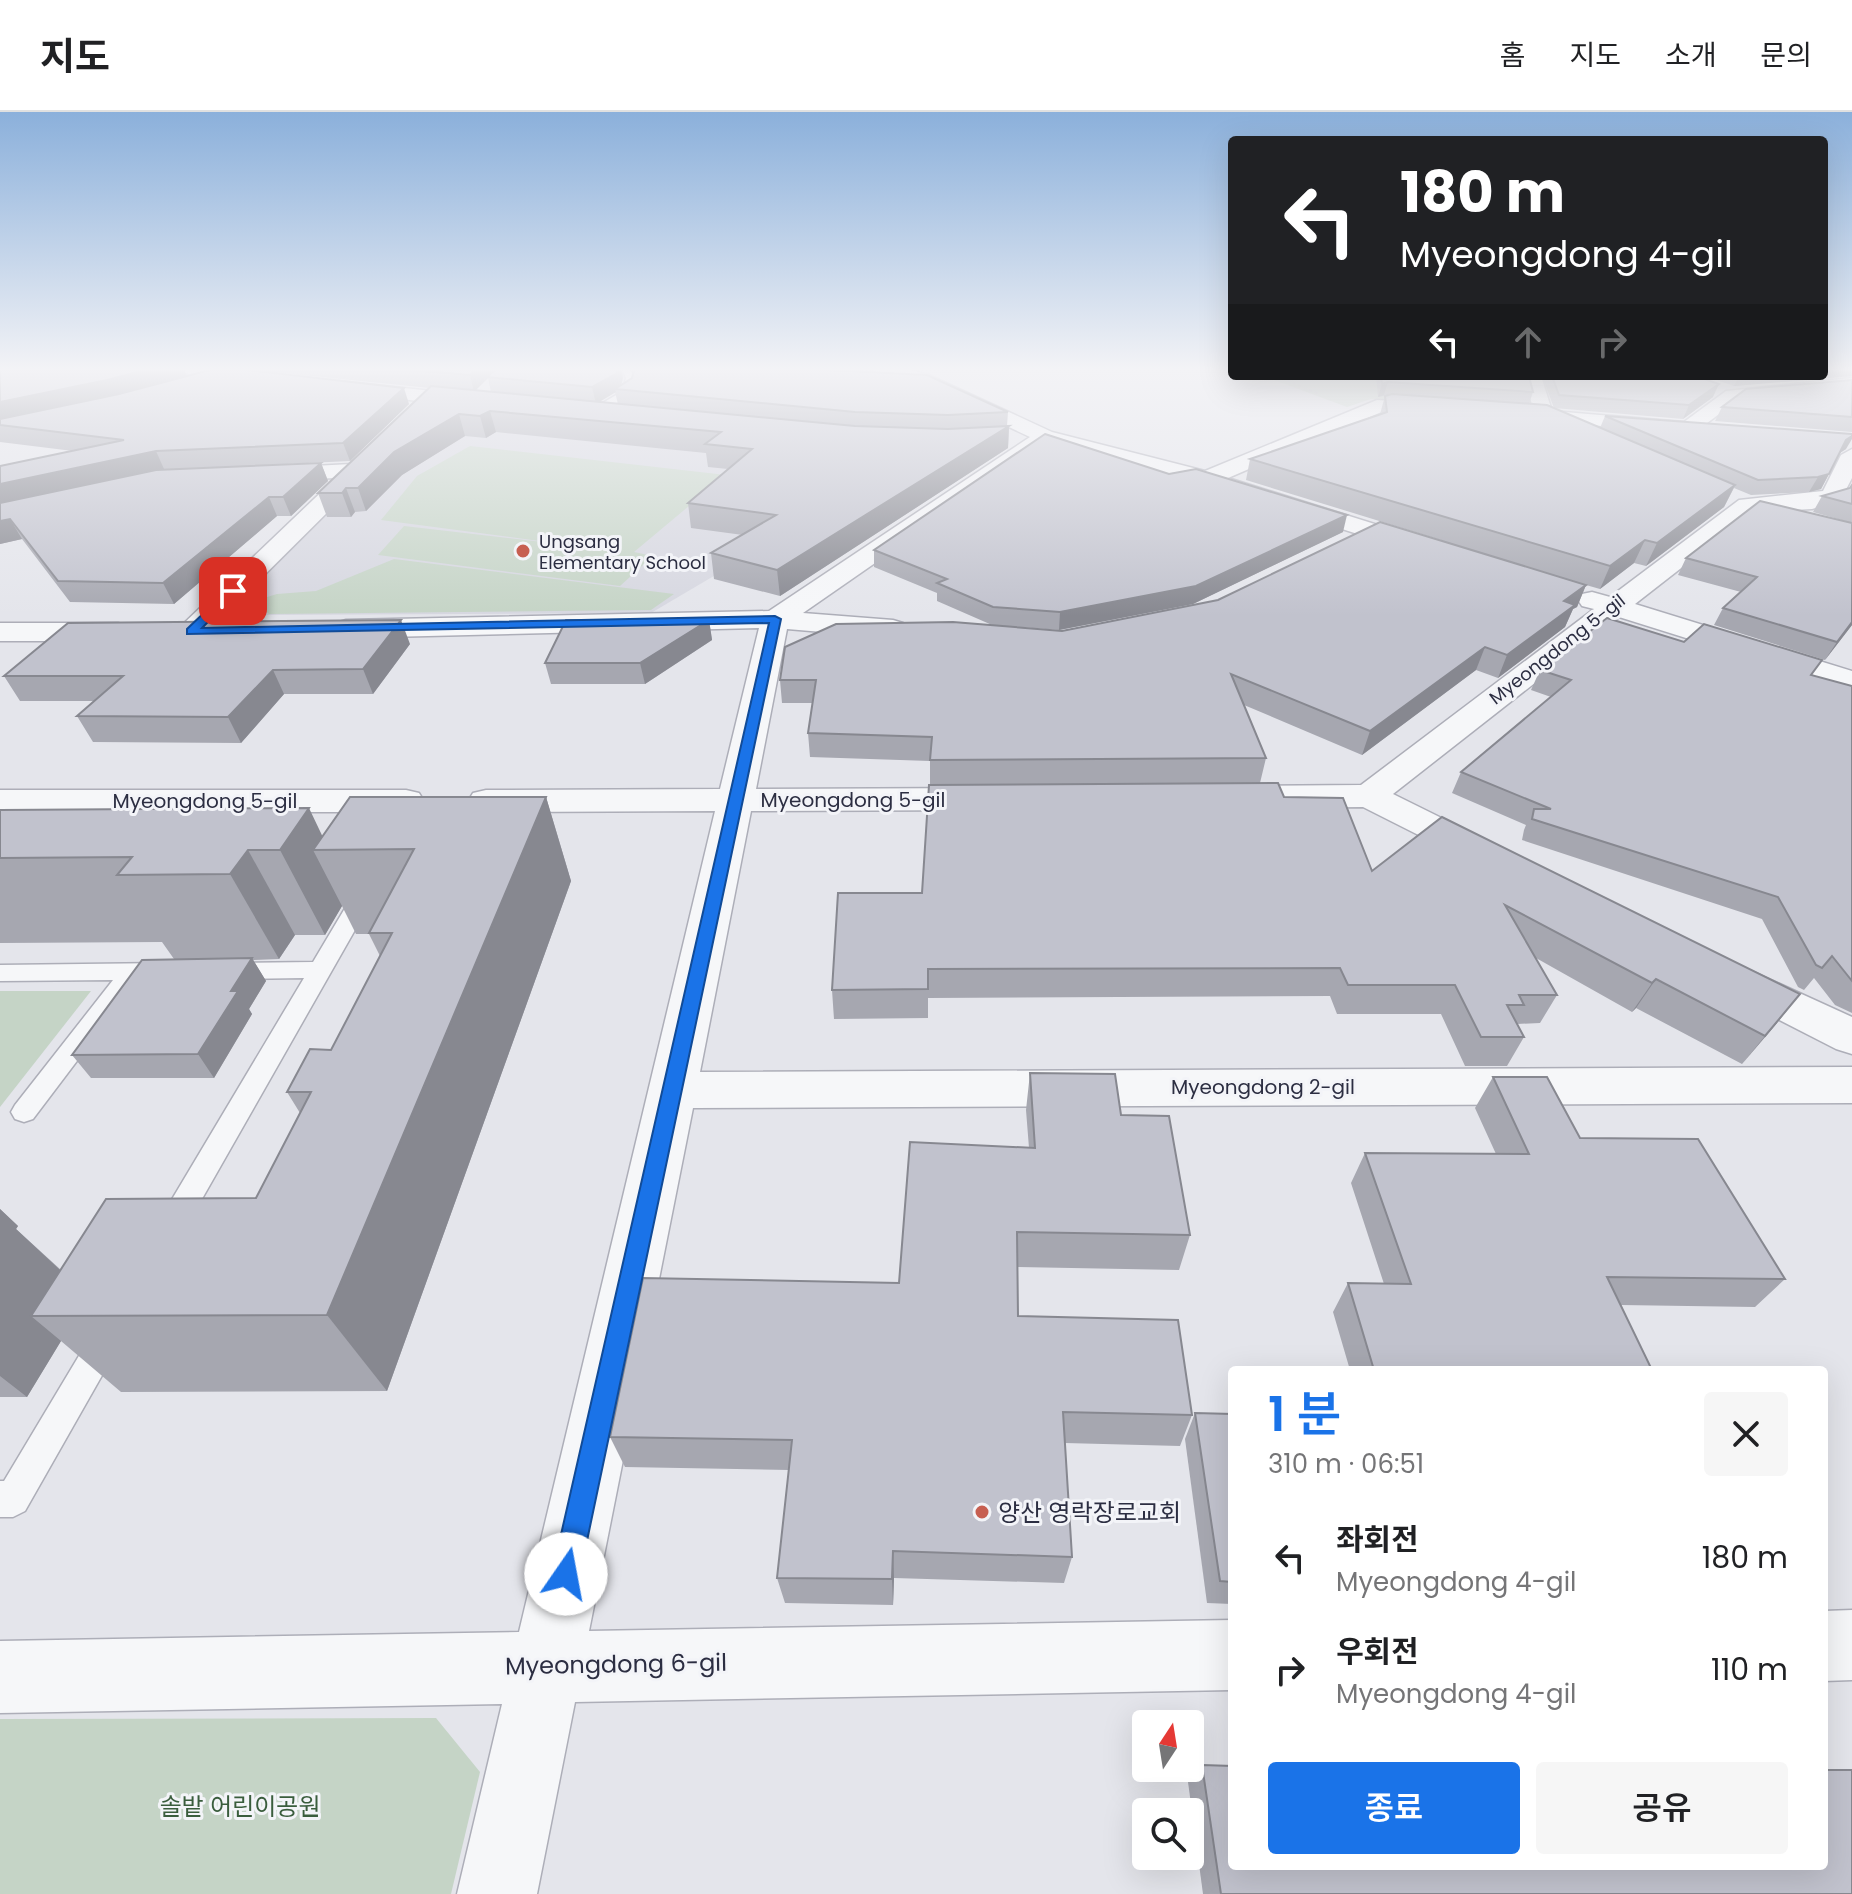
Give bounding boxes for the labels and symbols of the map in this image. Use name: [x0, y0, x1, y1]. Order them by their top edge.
place label: Ungsang Elementary School: [539, 529, 706, 575]
marker: Ungsang Elementary School: [514, 542, 532, 560]
pin: [199, 557, 267, 625]
street label: Myeongdong 5-gil: [1484, 588, 1630, 710]
street label: Myeongdong 5-gil: [761, 786, 945, 814]
street label: Myeongdong 5-gil: [113, 787, 297, 815]
street label: Myeongdong 2-gil: [1171, 1073, 1355, 1101]
place label: 양산 영락장로교회: [998, 1496, 1181, 1529]
marker: 양산 영락장로교회: [973, 1503, 991, 1521]
position arrow: [524, 1532, 608, 1616]
street label: Myeongdong 6-gil: [505, 1646, 727, 1682]
north arrow: [1132, 1710, 1204, 1782]
park label: 솔밭 어린이공원: [160, 1790, 320, 1823]

